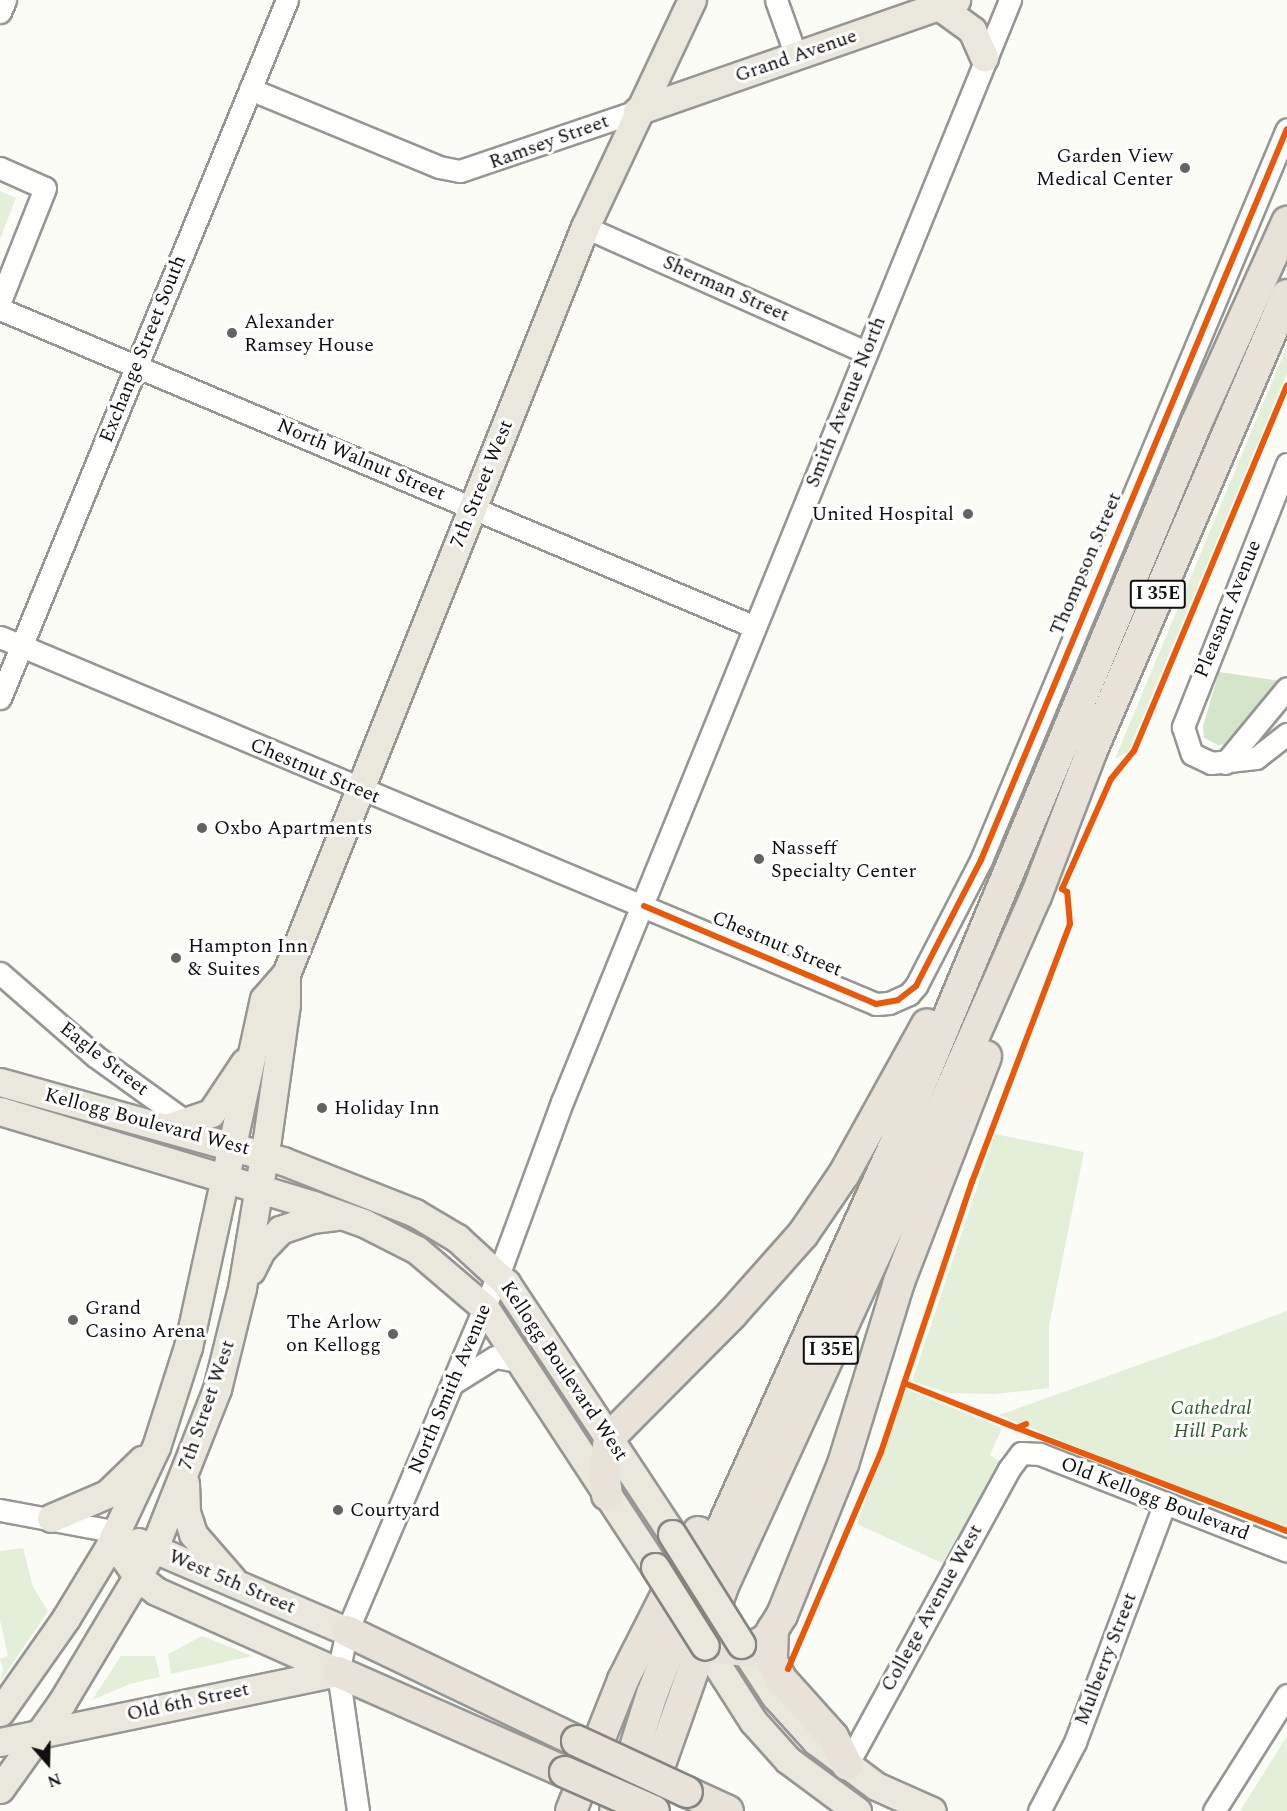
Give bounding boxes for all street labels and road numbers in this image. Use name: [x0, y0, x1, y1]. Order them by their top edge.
street label: Grand Avenue: [732, 24, 860, 88]
street label: Ramsey Street: [486, 109, 612, 175]
street label: Sherman Street: [659, 250, 793, 328]
street label: Exchange Street South: [94, 252, 192, 446]
street label: Smith Avenue North: [801, 313, 891, 491]
street label: North Walnut Street: [273, 414, 449, 506]
street label: 7th Street West: [445, 417, 519, 551]
street label: Thompson Street: [1045, 489, 1127, 639]
street label: Pleasant Avenue: [1189, 537, 1267, 681]
road number: I 35E: [1130, 579, 1186, 609]
street label: Chestnut Street: [246, 733, 384, 809]
street label: Chestnut Street: [708, 906, 846, 982]
street label: Eagle Street: [55, 1017, 153, 1101]
street label: Kellogg Boulevard West: [42, 1083, 252, 1161]
street label: Kellogg Boulevard West: [495, 1277, 633, 1465]
street label: North Smith Avenue: [403, 1300, 497, 1478]
road number: I 35E: [802, 1335, 860, 1365]
street label: 7th Street West: [174, 1337, 240, 1473]
street label: Old Kellogg Boulevard: [1057, 1452, 1253, 1546]
street label: College Avenue West: [876, 1520, 988, 1696]
street label: West 5th Street: [165, 1544, 299, 1620]
street label: Mulberry Street: [1070, 1589, 1142, 1729]
street label: Old 6th Street: [125, 1677, 251, 1727]

